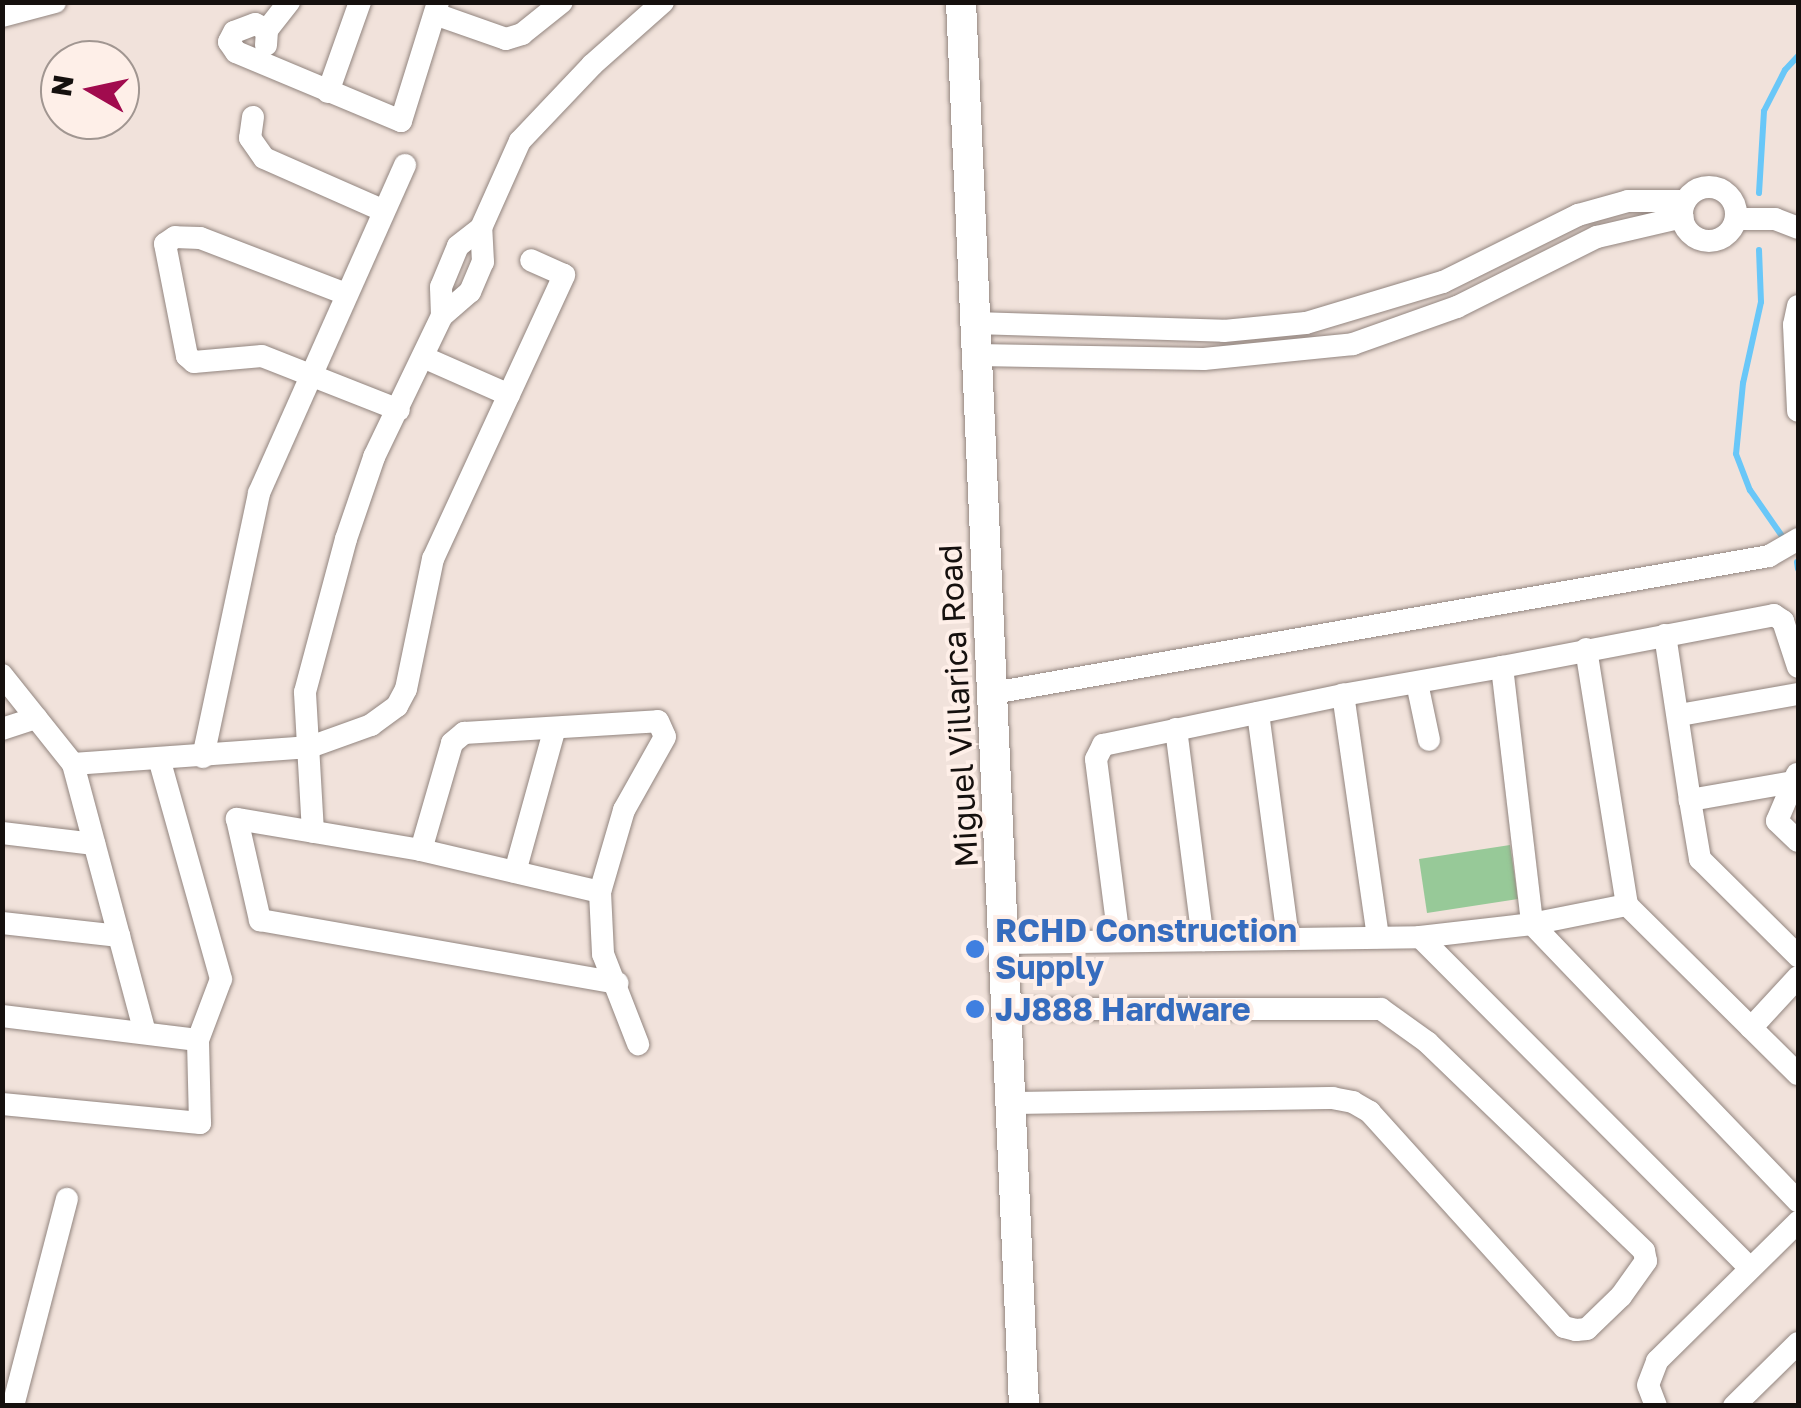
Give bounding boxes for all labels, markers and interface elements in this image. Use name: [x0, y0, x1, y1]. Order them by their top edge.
north arrow: [40, 40, 140, 140]
text: N: [44, 72, 80, 99]
street label: Miguel Villarica Road: [930, 543, 986, 869]
place label: RCHD Construction Supply: [995, 912, 1297, 987]
marker: RCHD Construction Supply: [964, 938, 986, 960]
place label: JJ888 Hardware: [995, 990, 1251, 1028]
marker: JJ888 Hardware: [964, 998, 986, 1020]

